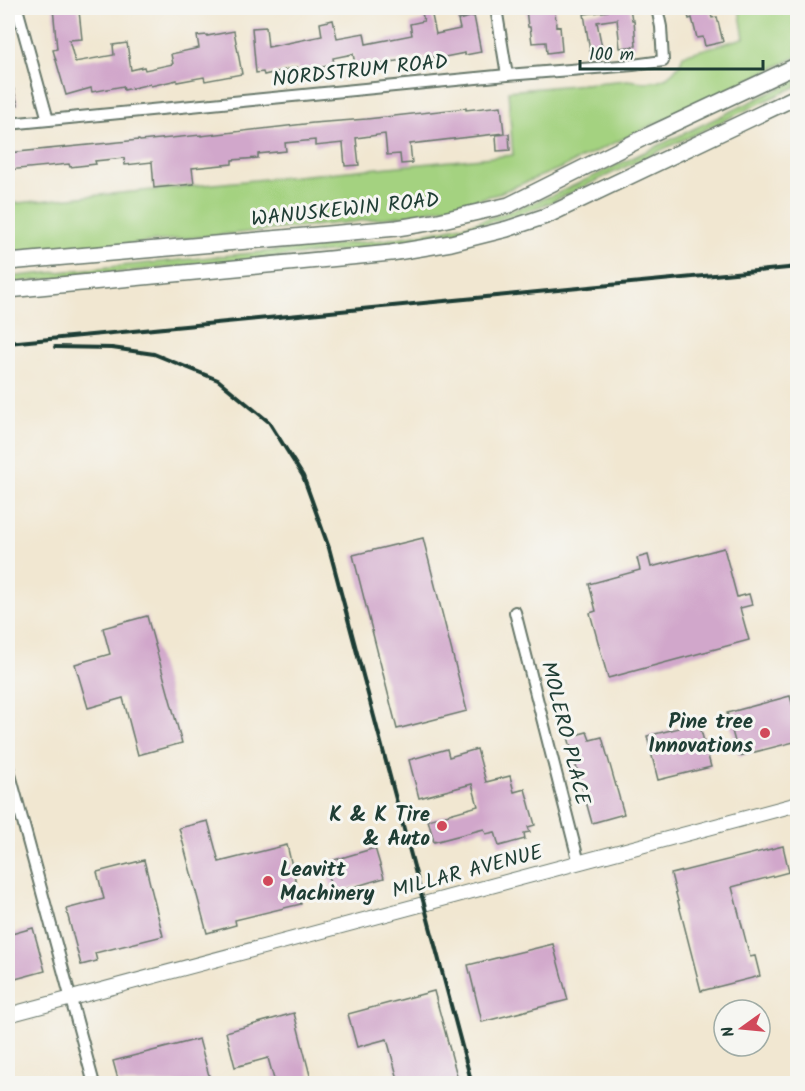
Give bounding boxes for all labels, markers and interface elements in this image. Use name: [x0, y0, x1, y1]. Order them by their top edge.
scale bar: [580, 33, 763, 71]
text: 100 m: [589, 41, 634, 70]
street label: NORDSTRUM ROAD: [271, 46, 450, 97]
street label: WANUSKEWIN ROAD: [250, 184, 441, 237]
street label: MOLERO PLACE: [531, 658, 599, 809]
place label: Pine tree Innovations: [648, 706, 753, 763]
marker: Pine tree Innovations: [758, 726, 772, 740]
place label: K & K Tire & Auto: [329, 799, 430, 856]
marker: K & K Tire & Auto: [435, 819, 449, 833]
street label: MILLAR AVENUE: [388, 836, 547, 908]
place label: Leavitt Machinery: [280, 854, 375, 911]
marker: Leavitt Machinery: [261, 874, 275, 888]
north arrow: [712, 998, 772, 1058]
text: N: [716, 1023, 742, 1040]

